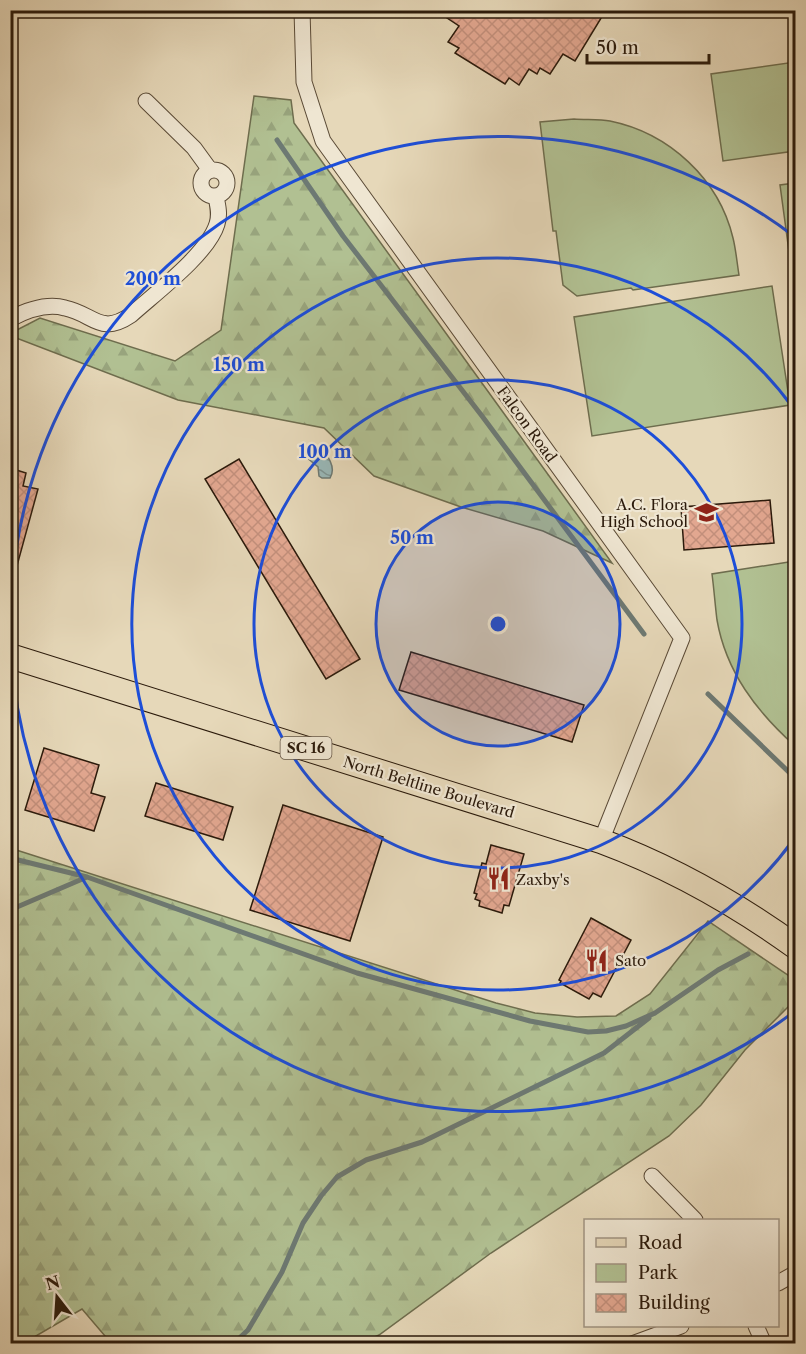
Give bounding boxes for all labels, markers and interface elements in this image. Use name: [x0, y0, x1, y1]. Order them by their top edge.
scale bar: [587, 27, 708, 65]
text: 50 m: [596, 37, 639, 59]
text: 200 m: [125, 268, 181, 290]
text: 150 m: [213, 354, 265, 376]
street label: Falcon Road: [493, 382, 561, 466]
text: 100 m: [298, 441, 352, 463]
place label: A.C. Flora High School: [600, 495, 689, 531]
school or university icon: A.C. Flora High School: [693, 500, 719, 526]
text: 50 m: [390, 527, 434, 549]
centre of rings: [488, 614, 508, 634]
road number: SC 16: [280, 737, 332, 759]
street label: North Beltline Boulevard: [341, 752, 517, 822]
restaurant icon: Zaxby's: [485, 866, 511, 892]
place label: Zaxby's: [516, 870, 570, 889]
restaurant icon: Sato: [584, 947, 610, 973]
place label: Sato: [615, 951, 646, 970]
legend: [584, 1219, 779, 1327]
text: Road: [638, 1232, 683, 1254]
text: Park: [638, 1262, 679, 1284]
north arrow: [27, 1267, 87, 1327]
text: N: [43, 1271, 62, 1294]
text: Building: [638, 1292, 710, 1314]

